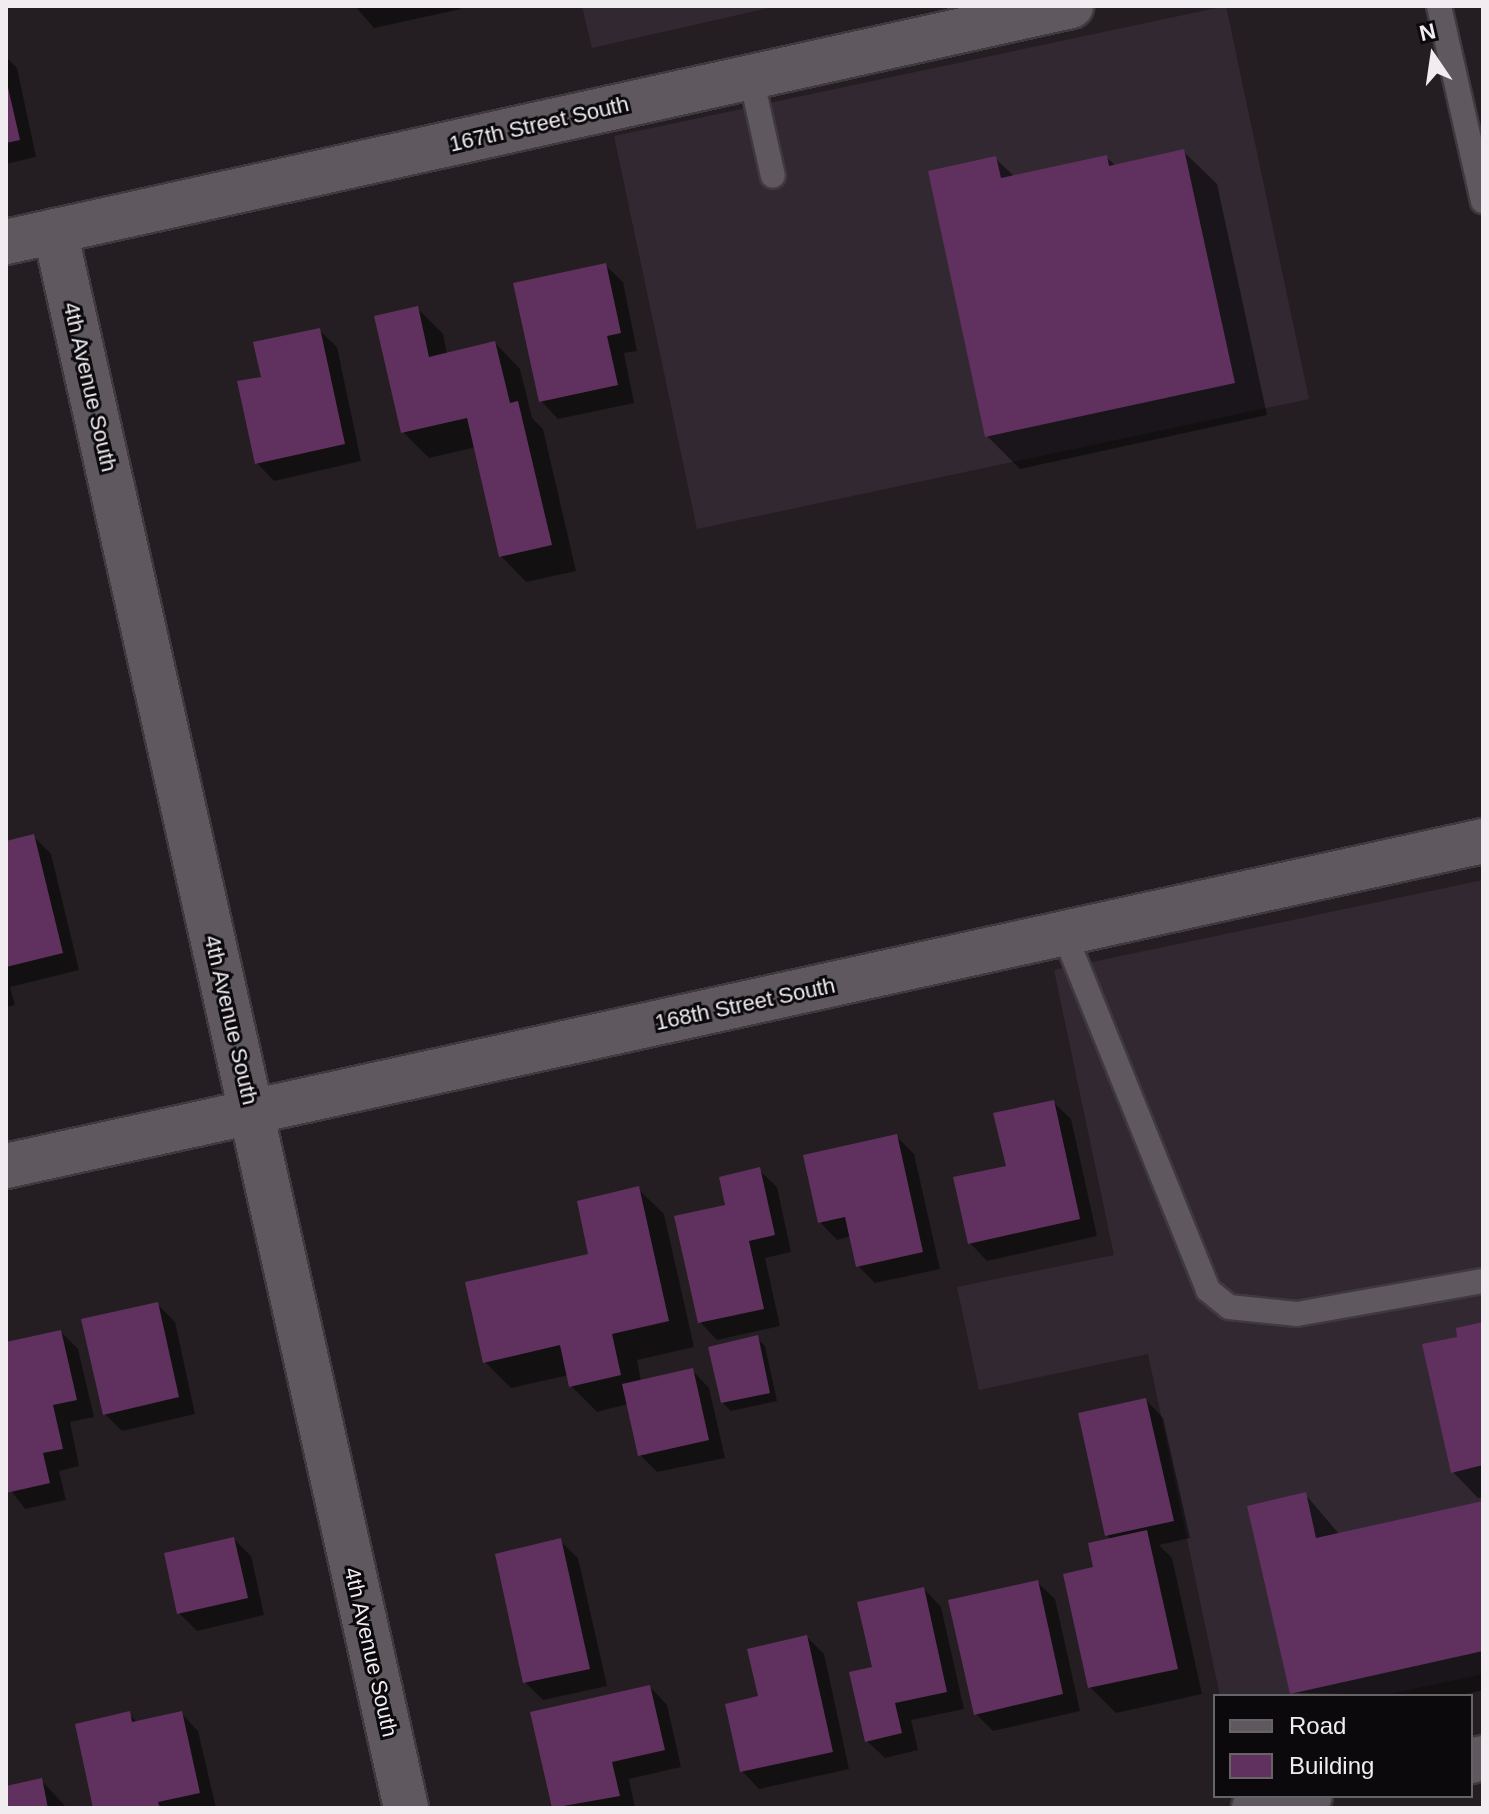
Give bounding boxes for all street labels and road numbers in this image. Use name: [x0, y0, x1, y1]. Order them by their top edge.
street label: 167th Street South: [447, 91, 631, 157]
street label: 4th Avenue South: [58, 299, 122, 475]
street label: 4th Avenue South: [199, 932, 263, 1108]
street label: 168th Street South: [653, 972, 837, 1036]
street label: 4th Avenue South: [339, 1564, 403, 1740]

